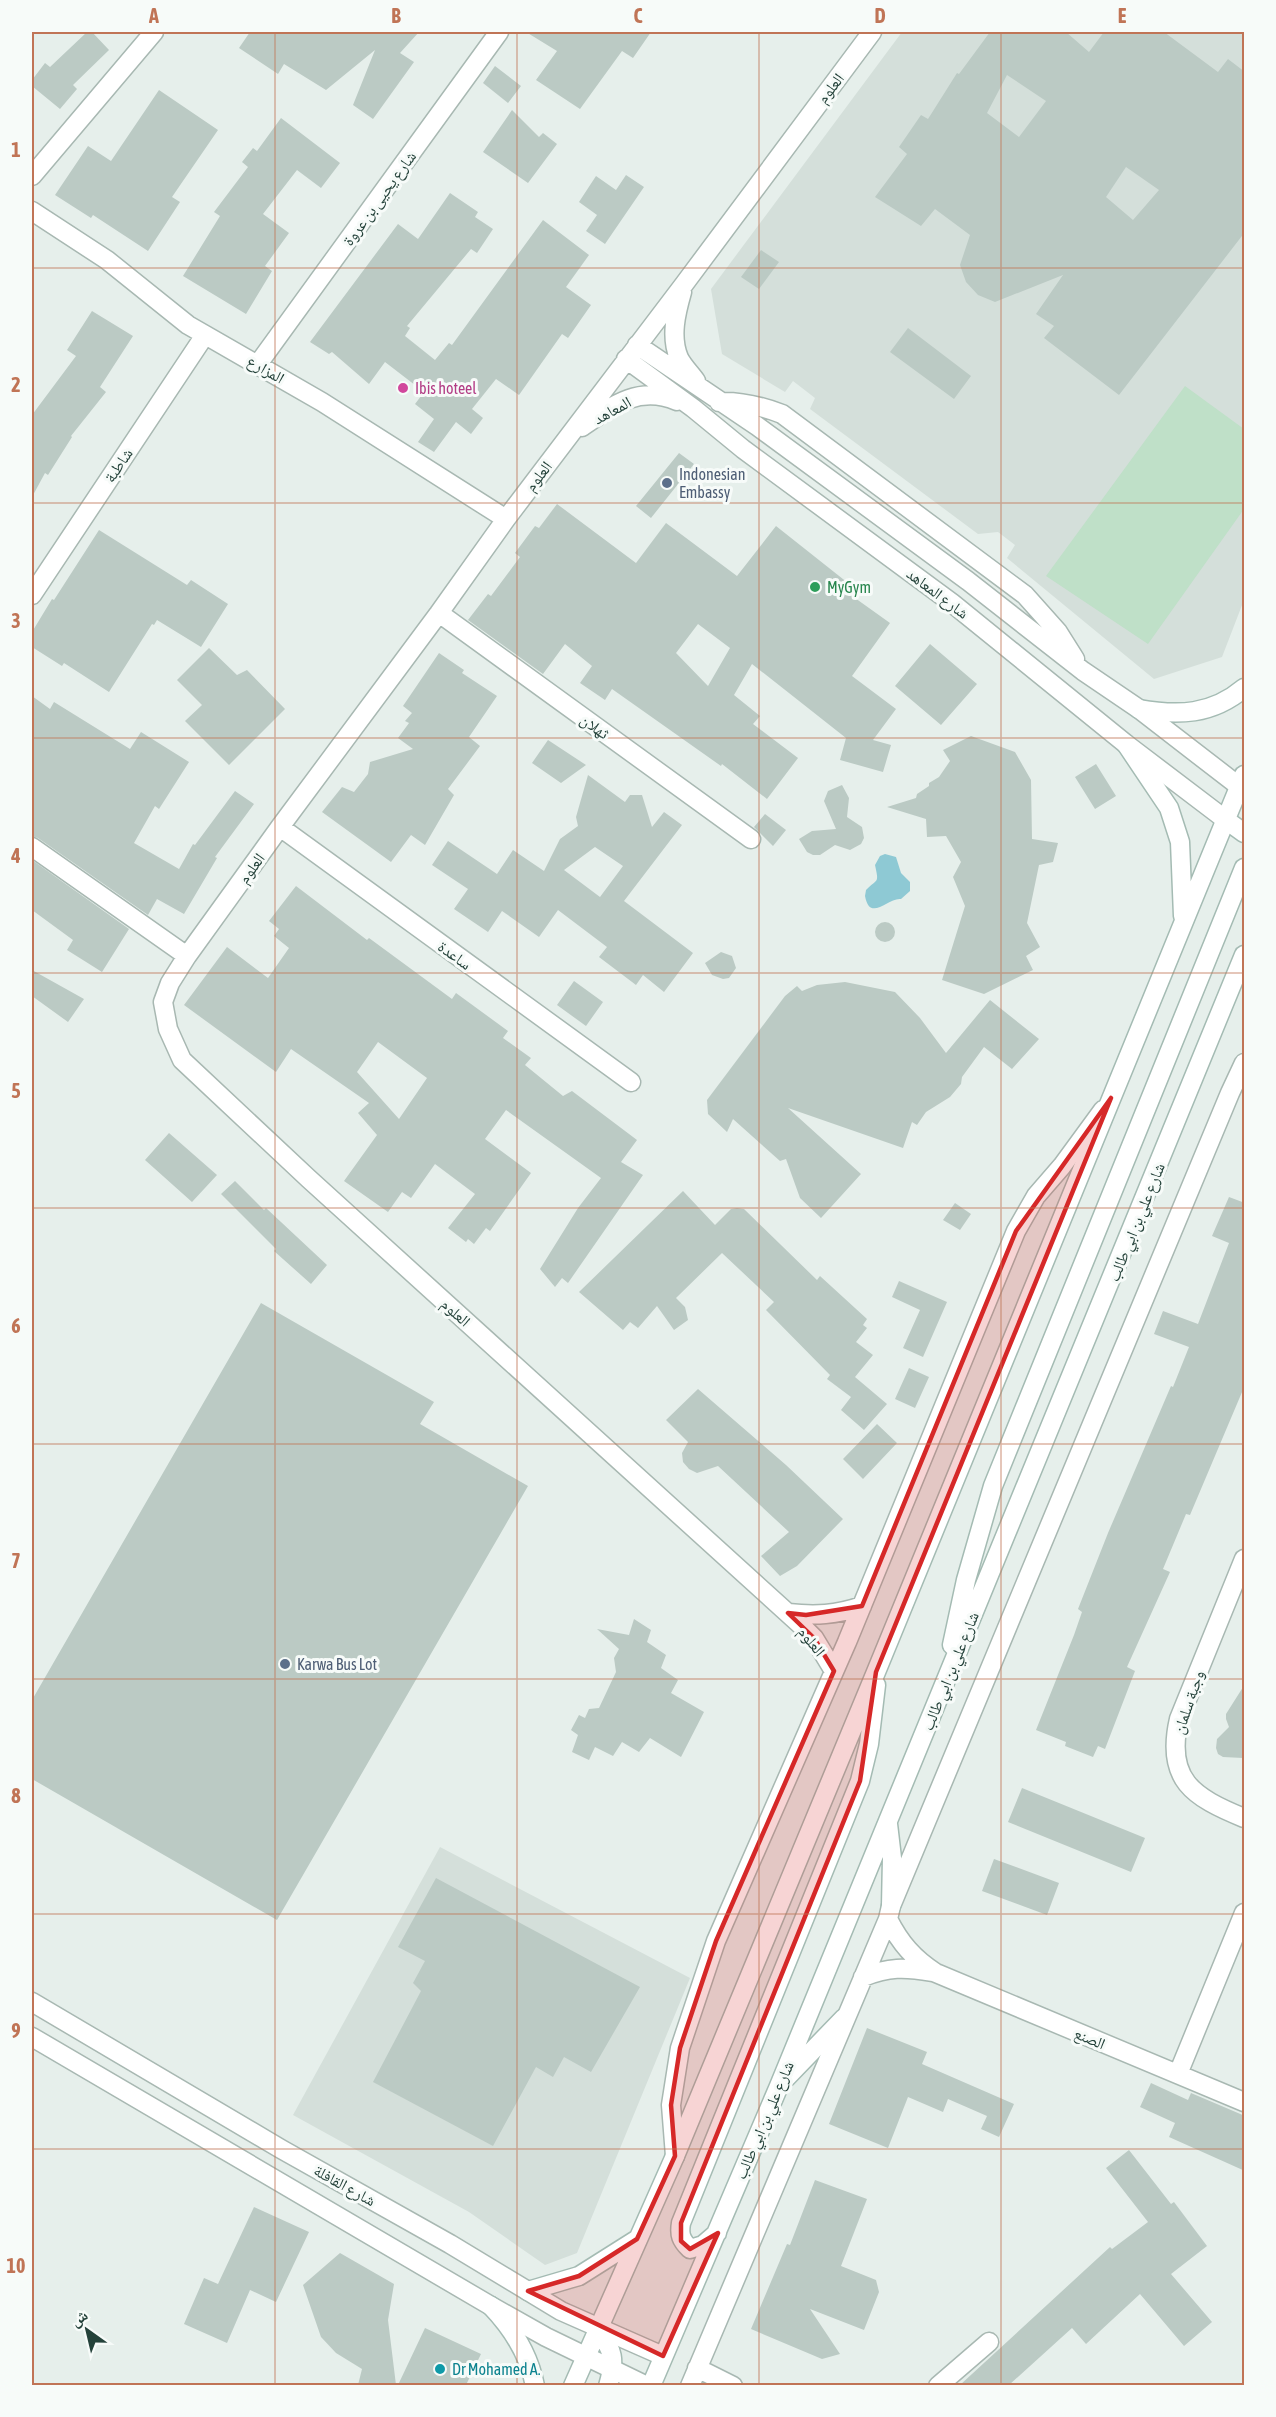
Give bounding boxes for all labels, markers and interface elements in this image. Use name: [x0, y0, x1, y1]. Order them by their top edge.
text: A: [148, 4, 159, 27]
text: B: [391, 4, 401, 27]
text: C: [634, 4, 643, 27]
text: D: [874, 4, 886, 27]
text: E: [1118, 4, 1127, 27]
street label: العلوم: [813, 69, 849, 108]
text: 1: [11, 138, 21, 161]
street label: شارع يحيى بن عروة: [339, 147, 421, 250]
street label: المزارع: [243, 351, 288, 389]
text: 2: [11, 373, 21, 396]
place label: Ibis hoteel: [415, 379, 477, 397]
marker: Ibis hoteel: [396, 381, 410, 395]
street label: المعاهد: [590, 392, 634, 428]
street label: شاطبة: [100, 445, 136, 486]
street label: العلوم: [521, 457, 557, 496]
place label: Indonesian Embassy: [679, 465, 746, 502]
marker: Indonesian Embassy: [660, 476, 674, 490]
street label: شارع المعاهد: [902, 564, 972, 624]
place label: MyGym: [827, 578, 871, 597]
marker: MyGym: [808, 580, 822, 594]
text: 3: [11, 609, 21, 632]
street label: ثهلان: [576, 710, 613, 744]
text: 4: [10, 844, 21, 867]
street label: العلوم: [234, 849, 270, 888]
street label: ساعدة: [435, 937, 475, 973]
text: 5: [11, 1079, 21, 1102]
street label: شارع علي بن ابي طالب: [1104, 1160, 1172, 1285]
street label: العلوم: [436, 1294, 474, 1331]
text: 6: [11, 1314, 21, 1337]
text: 7: [11, 1549, 21, 1572]
street label: شارع علي بن ابي طالب: [918, 1609, 986, 1734]
street label: العلوم: [793, 1622, 829, 1661]
place label: Karwa Bus Lot: [297, 1655, 378, 1673]
marker: Karwa Bus Lot: [278, 1657, 292, 1671]
street label: وجبة سلمان: [1169, 1668, 1209, 1737]
text: 8: [11, 1784, 21, 1807]
text: 9: [11, 2019, 21, 2042]
street label: الصنع: [1071, 2023, 1108, 2054]
street label: شارع علي بن ابي طالب: [731, 2058, 801, 2183]
street label: شارع القافلة: [310, 2161, 379, 2211]
text: 10: [7, 2254, 25, 2277]
north arrow: [57, 2300, 117, 2360]
text: ش: [67, 2305, 91, 2331]
place label: Dr Mohamed A.: [452, 2360, 541, 2378]
marker: Dr Mohamed A.: [433, 2362, 447, 2376]

